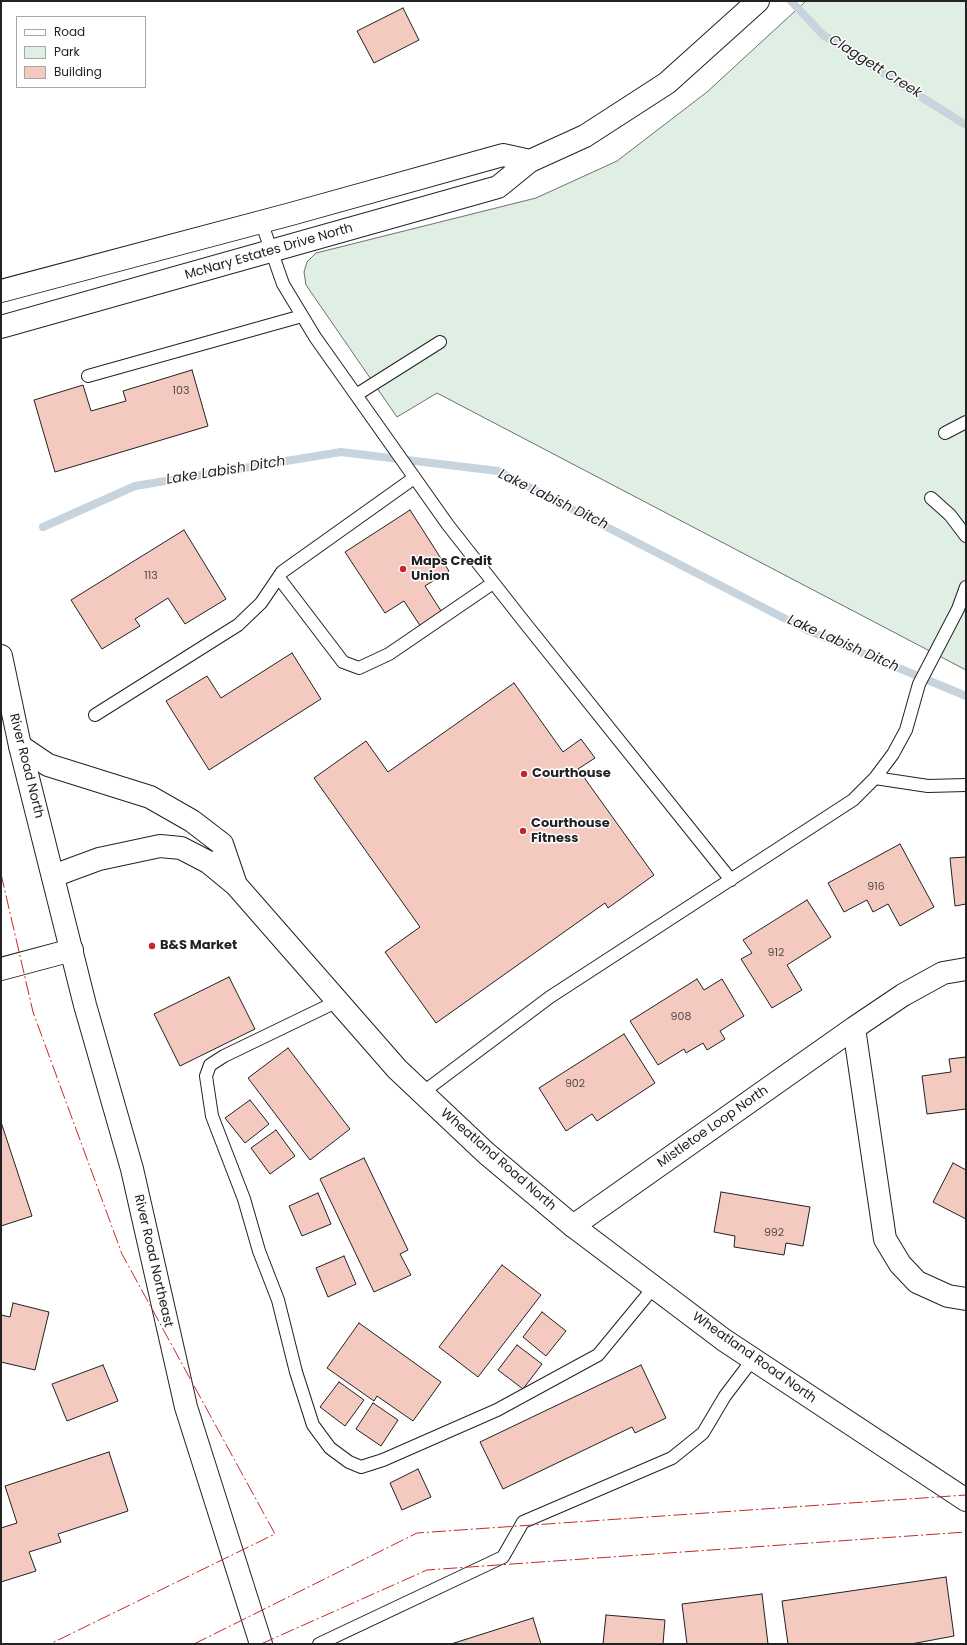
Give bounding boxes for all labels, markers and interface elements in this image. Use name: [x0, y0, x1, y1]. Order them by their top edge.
legend: [16, 16, 146, 88]
text: Road: [54, 23, 85, 40]
water label: Claggett Creek: [825, 32, 925, 102]
text: Park: [54, 43, 80, 60]
text: Building: [54, 63, 102, 80]
street label: McNary Estates Drive North: [183, 221, 355, 283]
house number: 103: [173, 384, 189, 398]
water label: Lake Labish Ditch: [165, 453, 287, 489]
water label: Lake Labish Ditch: [495, 466, 611, 534]
place label: Maps Credit Union: [411, 554, 492, 585]
marker: Maps Credit Union: [398, 564, 408, 574]
house number: 113: [144, 569, 158, 583]
water label: Lake Labish Ditch: [785, 612, 901, 676]
street label: River Road North: [5, 712, 47, 820]
place label: Courthouse: [532, 766, 611, 782]
marker: Courthouse: [519, 769, 529, 779]
place label: Courthouse Fitness: [531, 816, 610, 847]
marker: Courthouse Fitness: [518, 826, 528, 836]
house number: 916: [867, 880, 885, 894]
place label: B&S Market: [160, 938, 237, 954]
marker: B&S Market: [147, 941, 157, 951]
house number: 912: [768, 946, 784, 960]
house number: 908: [671, 1010, 691, 1024]
house number: 902: [565, 1077, 585, 1091]
street label: Mistletoe Loop North: [655, 1083, 771, 1171]
street label: Wheatland Road North: [437, 1106, 559, 1214]
street label: River Road Northeast: [130, 1193, 176, 1329]
house number: 992: [764, 1226, 784, 1240]
street label: Wheatland Road North: [689, 1309, 819, 1407]

